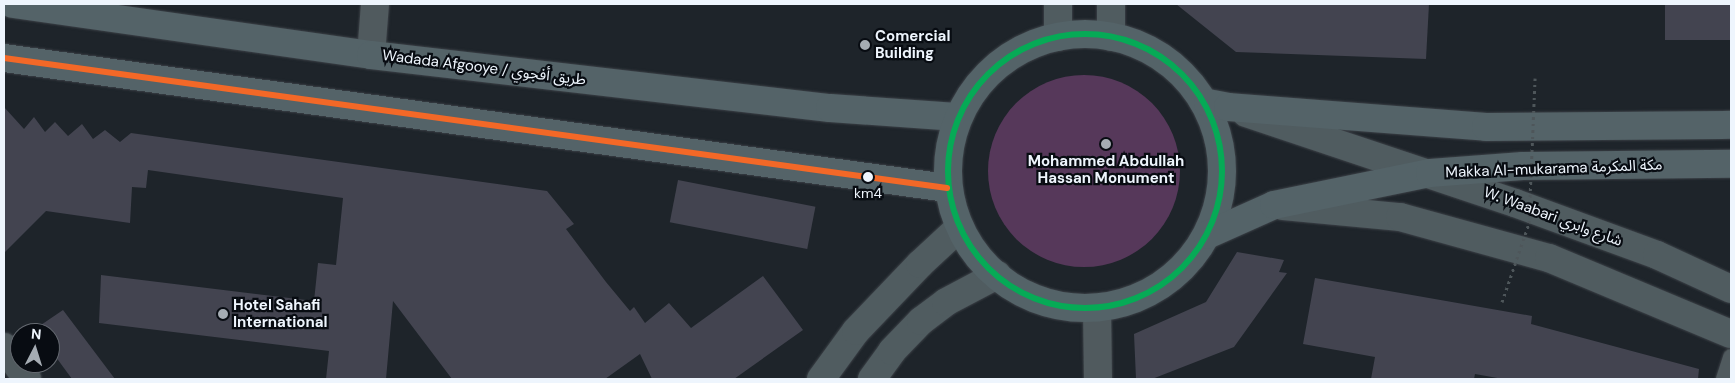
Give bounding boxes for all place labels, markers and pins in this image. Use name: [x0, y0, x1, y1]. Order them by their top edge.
place label: Comercial Building: [875, 27, 950, 62]
marker: Comercial Building: [859, 39, 871, 51]
marker: Mohammed Abdullah Hassan Monument: [1100, 138, 1112, 150]
place label: Mohammed Abdullah Hassan Monument: [1028, 152, 1184, 187]
marker: km4: [863, 172, 873, 182]
place label: km4: [854, 185, 882, 201]
place label: Hotel Sahafi International: [233, 296, 328, 331]
marker: Hotel Sahafi International: [217, 308, 229, 320]

